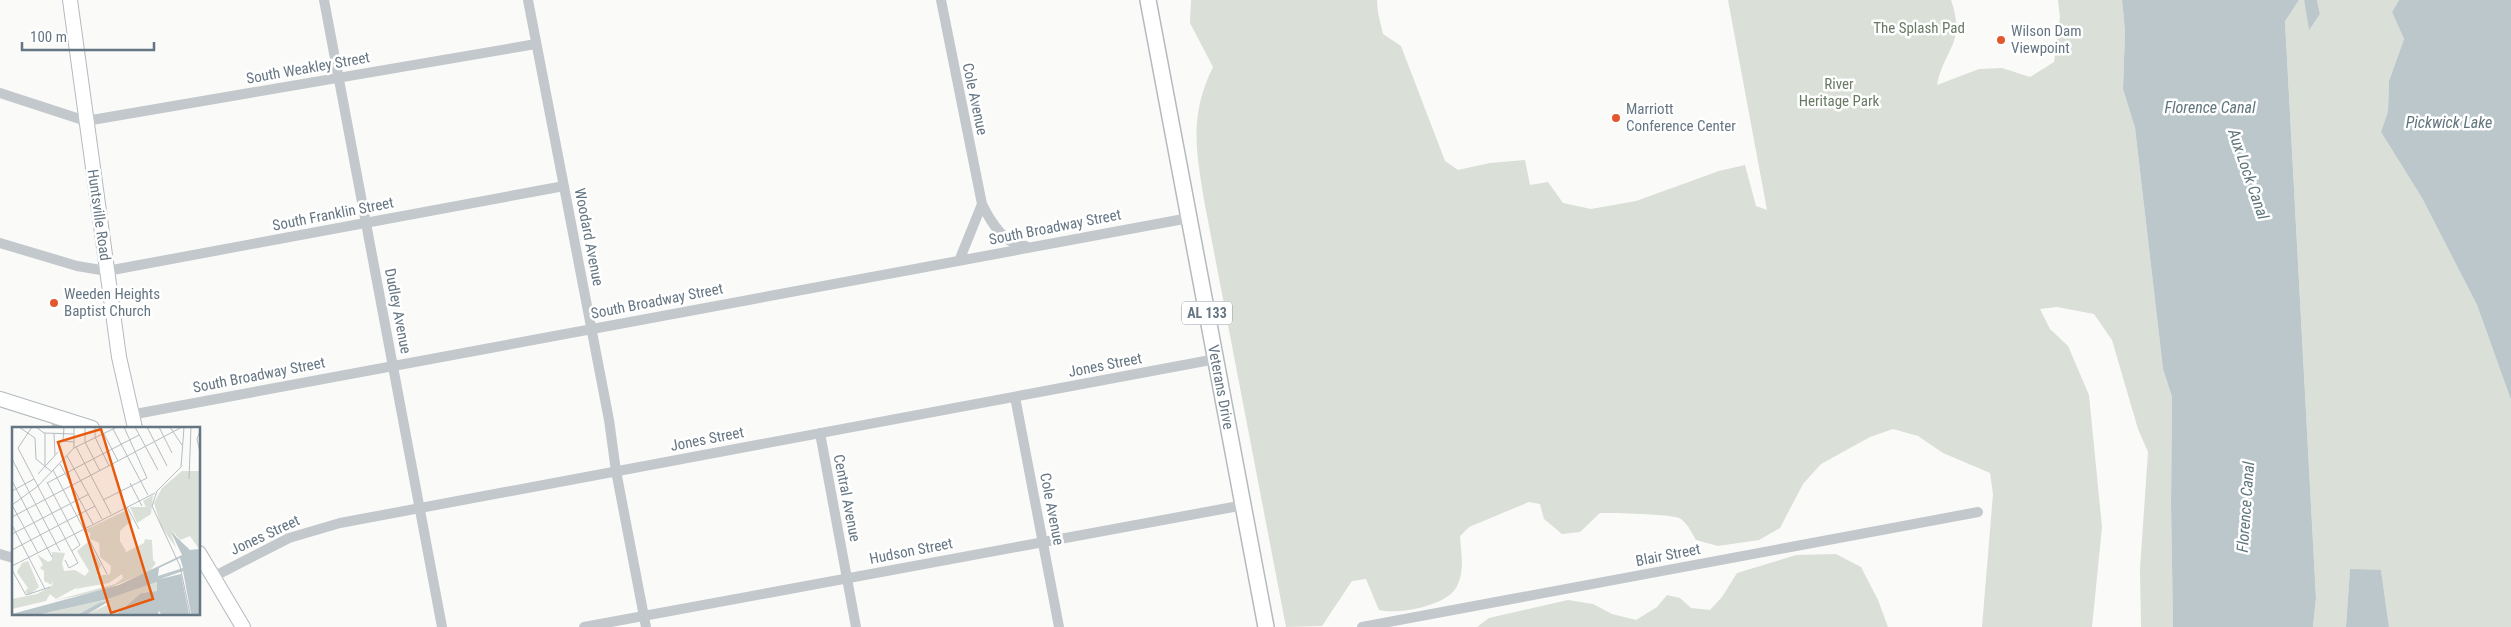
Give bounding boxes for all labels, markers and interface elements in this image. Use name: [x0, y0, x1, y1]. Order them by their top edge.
park label: The Splash Pad: [1873, 19, 1965, 37]
scale bar: [22, 20, 155, 52]
place label: Wilson Dam Viewpoint: [2011, 22, 2081, 57]
text: 100 m: [30, 28, 67, 46]
marker: Wilson Dam Viewpoint: [1995, 34, 2007, 46]
street label: South Weakley Street: [245, 48, 371, 88]
street label: Cole Avenue: [959, 61, 991, 137]
park label: River Heritage Park: [1799, 75, 1880, 110]
water label: Florence Canal: [2164, 98, 2256, 117]
place label: Marriott Conference Center: [1626, 100, 1736, 135]
marker: Marriott Conference Center: [1610, 112, 1622, 124]
water label: Pickwick Lake: [2406, 113, 2492, 132]
water label: Aux Lock Canal: [2224, 125, 2273, 222]
street label: Huntsville Road: [84, 168, 114, 262]
street label: Woodard Avenue: [571, 187, 607, 287]
street label: South Franklin Street: [271, 193, 395, 235]
street label: South Broadway Street: [987, 205, 1123, 249]
street label: Dudley Avenue: [381, 267, 415, 355]
street label: South Broadway Street: [589, 279, 725, 323]
place label: Weeden Heights Baptist Church: [64, 285, 160, 320]
marker: Weeden Heights Baptist Church: [48, 297, 60, 309]
road number: AL 133: [1182, 302, 1232, 324]
street label: Veterans Drive: [1204, 343, 1238, 431]
street label: Jones Street: [1067, 349, 1143, 381]
street label: South Broadway Street: [191, 353, 327, 397]
street label: Jones Street: [669, 423, 745, 455]
inset map: [12, 427, 200, 614]
street label: Central Avenue: [830, 453, 864, 543]
water label: Florence Canal: [2233, 461, 2258, 553]
street label: Cole Avenue: [1036, 471, 1068, 547]
street label: Jones Street: [227, 511, 303, 559]
street label: Hudson Street: [868, 534, 954, 568]
street label: Blair Street: [1634, 540, 1702, 570]

